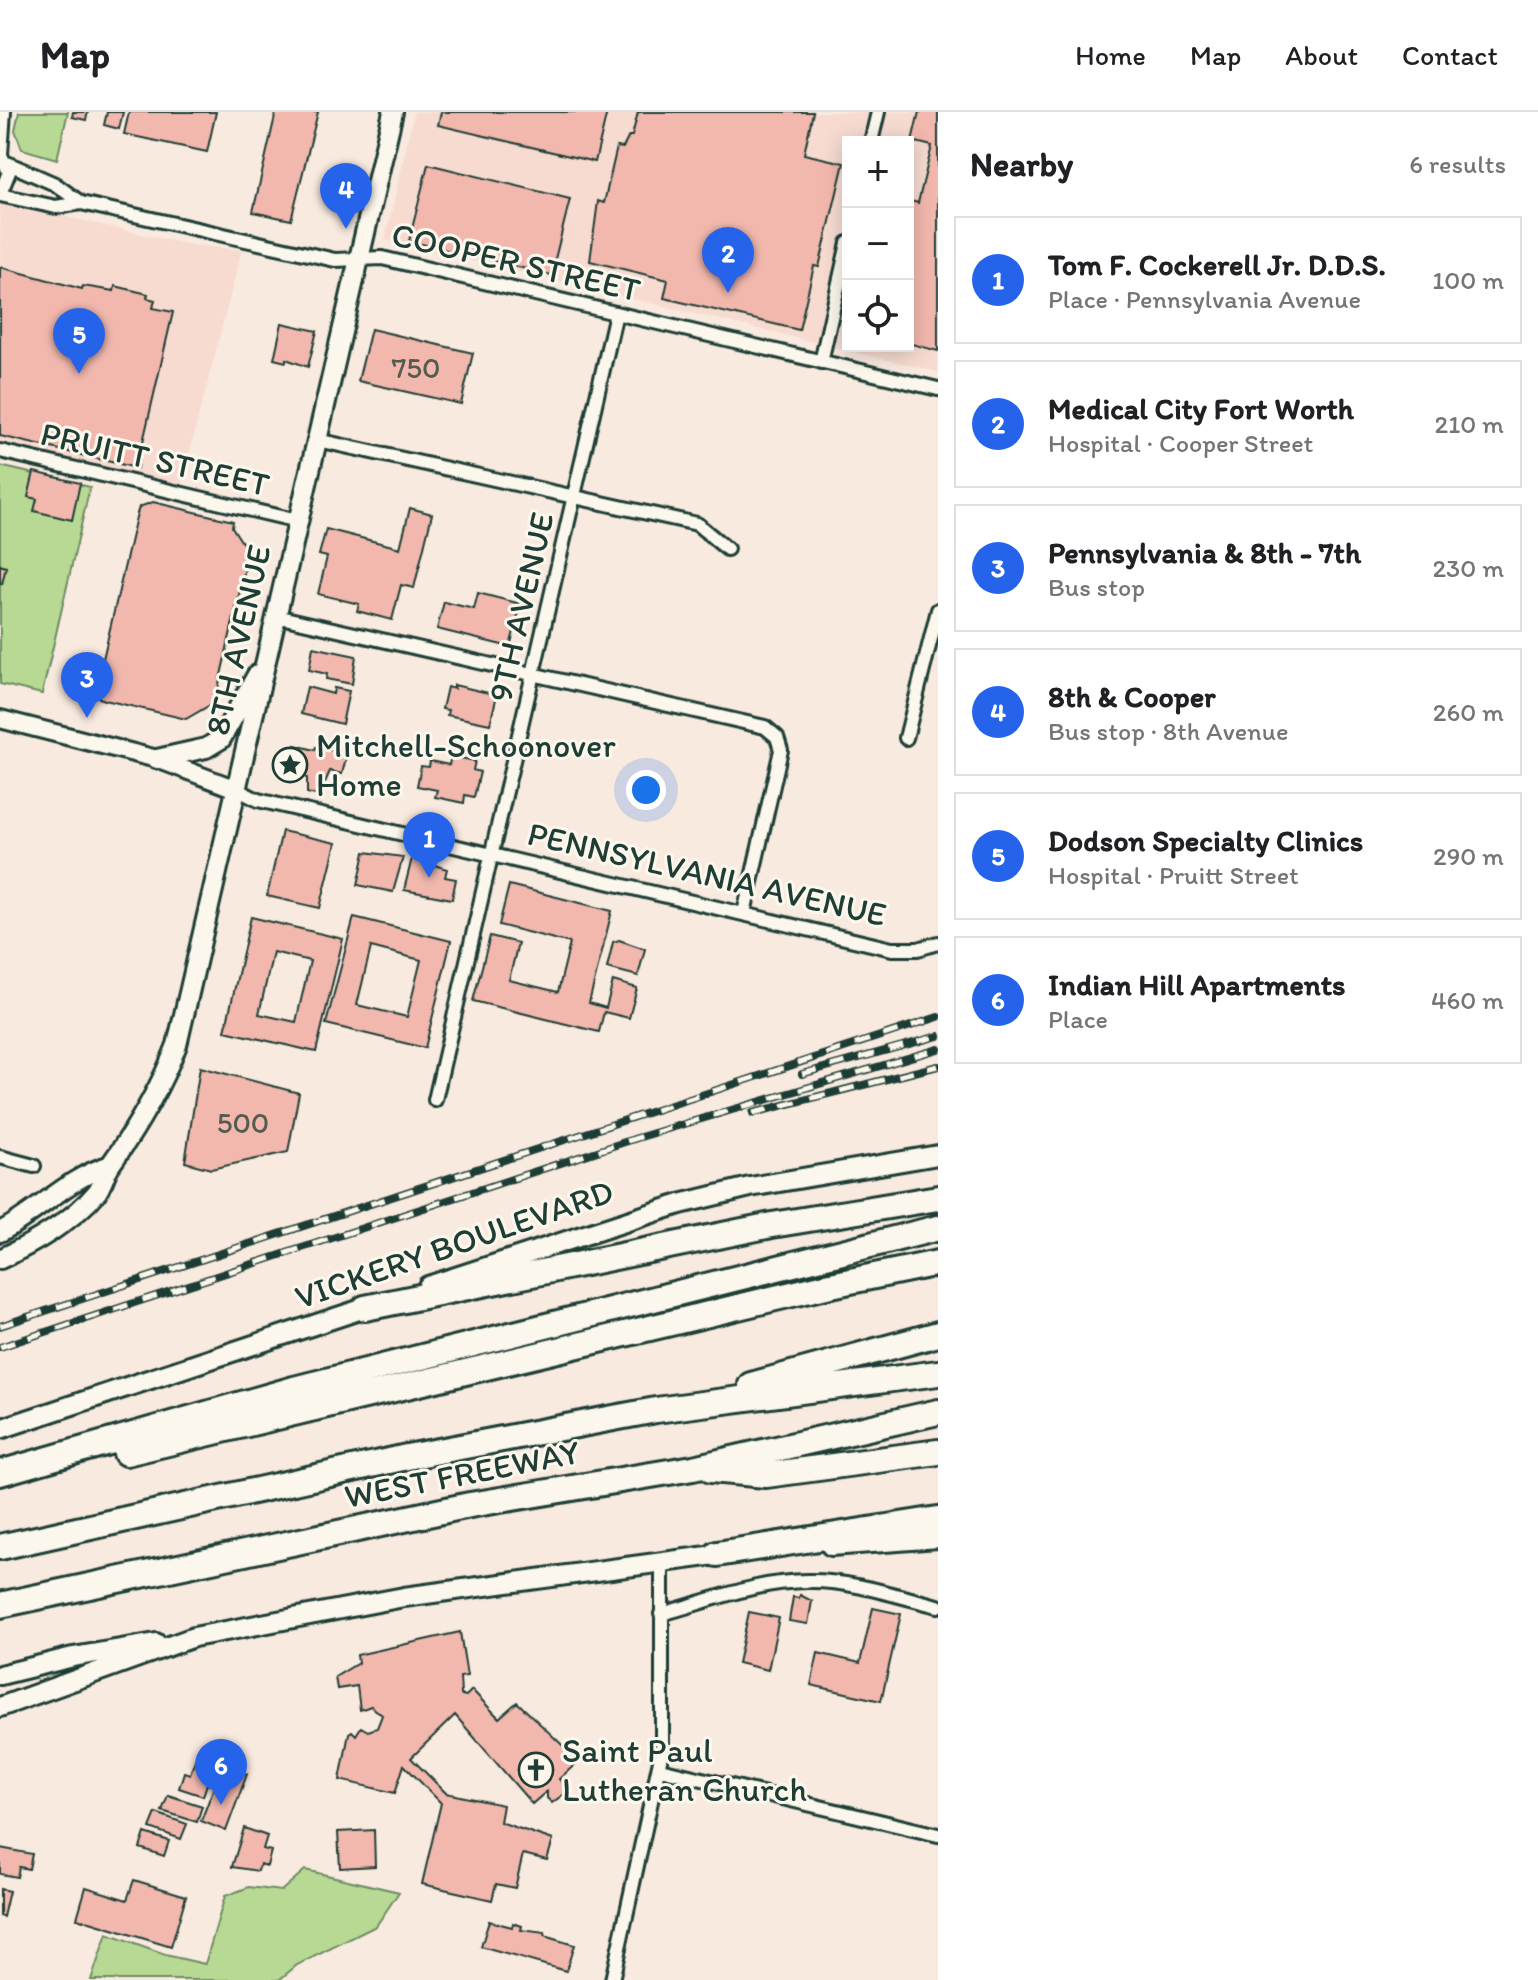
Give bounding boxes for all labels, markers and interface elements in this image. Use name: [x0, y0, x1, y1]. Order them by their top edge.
text: Map: [40, 32, 110, 78]
text: Home: [1075, 38, 1146, 72]
text: Map: [1190, 38, 1241, 72]
text: About: [1285, 38, 1358, 72]
text: Contact: [1402, 38, 1498, 72]
map controls: [842, 136, 914, 352]
button: +: [842, 136, 914, 208]
text: Nearby: [970, 144, 1073, 185]
text: 6 results: [1409, 148, 1506, 180]
pin: 4: [320, 163, 372, 229]
button: −: [842, 208, 914, 280]
street label: COOPER STREET: [388, 213, 644, 311]
pin: 2: [702, 227, 754, 293]
text: Tom F. Cockerell Jr. D.D.S.: [1048, 246, 1386, 283]
text: 1: [992, 264, 1004, 296]
text: 100 m: [1432, 264, 1504, 296]
button: locate: [842, 280, 914, 352]
text: Place · Pennsylvania Avenue: [1048, 283, 1361, 315]
pin: 5: [53, 308, 105, 374]
house number: 750: [391, 349, 441, 386]
text: Medical City Fort Worth: [1048, 390, 1354, 427]
text: 2: [991, 408, 1005, 440]
text: 210 m: [1435, 408, 1504, 440]
street label: PRUITT STREET: [37, 413, 273, 505]
text: Hospital · Cooper Street: [1048, 427, 1313, 459]
street label: 9TH AVENUE: [479, 508, 563, 706]
text: Pennsylvania & 8th - 7th: [1048, 534, 1361, 571]
street label: 8TH AVENUE: [196, 541, 280, 739]
text: 3: [991, 552, 1005, 584]
text: 230 m: [1432, 552, 1504, 584]
text: Bus stop: [1048, 571, 1145, 603]
pin: 3: [61, 652, 113, 718]
text: 8th & Cooper: [1048, 678, 1215, 715]
text: 4: [990, 696, 1006, 728]
text: 260 m: [1433, 696, 1504, 728]
text: Bus stop · 8th Avenue: [1048, 715, 1289, 747]
place label: Mitchell-Schoonover Home: [316, 725, 616, 805]
place icon: Mitchell-Schoonover Home: [271, 746, 309, 784]
your location: [626, 770, 666, 810]
pin: 1: [403, 812, 455, 878]
street label: PENNSYLVANIA AVENUE: [524, 813, 890, 935]
text: Dodson Specialty Clinics: [1048, 822, 1363, 859]
text: 5: [991, 840, 1005, 872]
text: 290 m: [1433, 840, 1504, 872]
text: Hospital · Pruitt Street: [1048, 859, 1299, 891]
text: Indian Hill Apartments: [1048, 966, 1346, 1003]
text: 6: [991, 984, 1005, 1016]
text: 460 m: [1431, 984, 1504, 1016]
text: Place: [1048, 1003, 1108, 1035]
house number: 500: [217, 1104, 269, 1141]
street label: VICKERY BOULEVARD: [290, 1170, 618, 1318]
street label: WEST FREEWAY: [341, 1431, 584, 1517]
place label: Saint Paul Lutheran Church: [562, 1730, 807, 1810]
pin: 6: [195, 1739, 247, 1805]
church icon: Saint Paul Lutheran Church: [517, 1751, 555, 1789]

